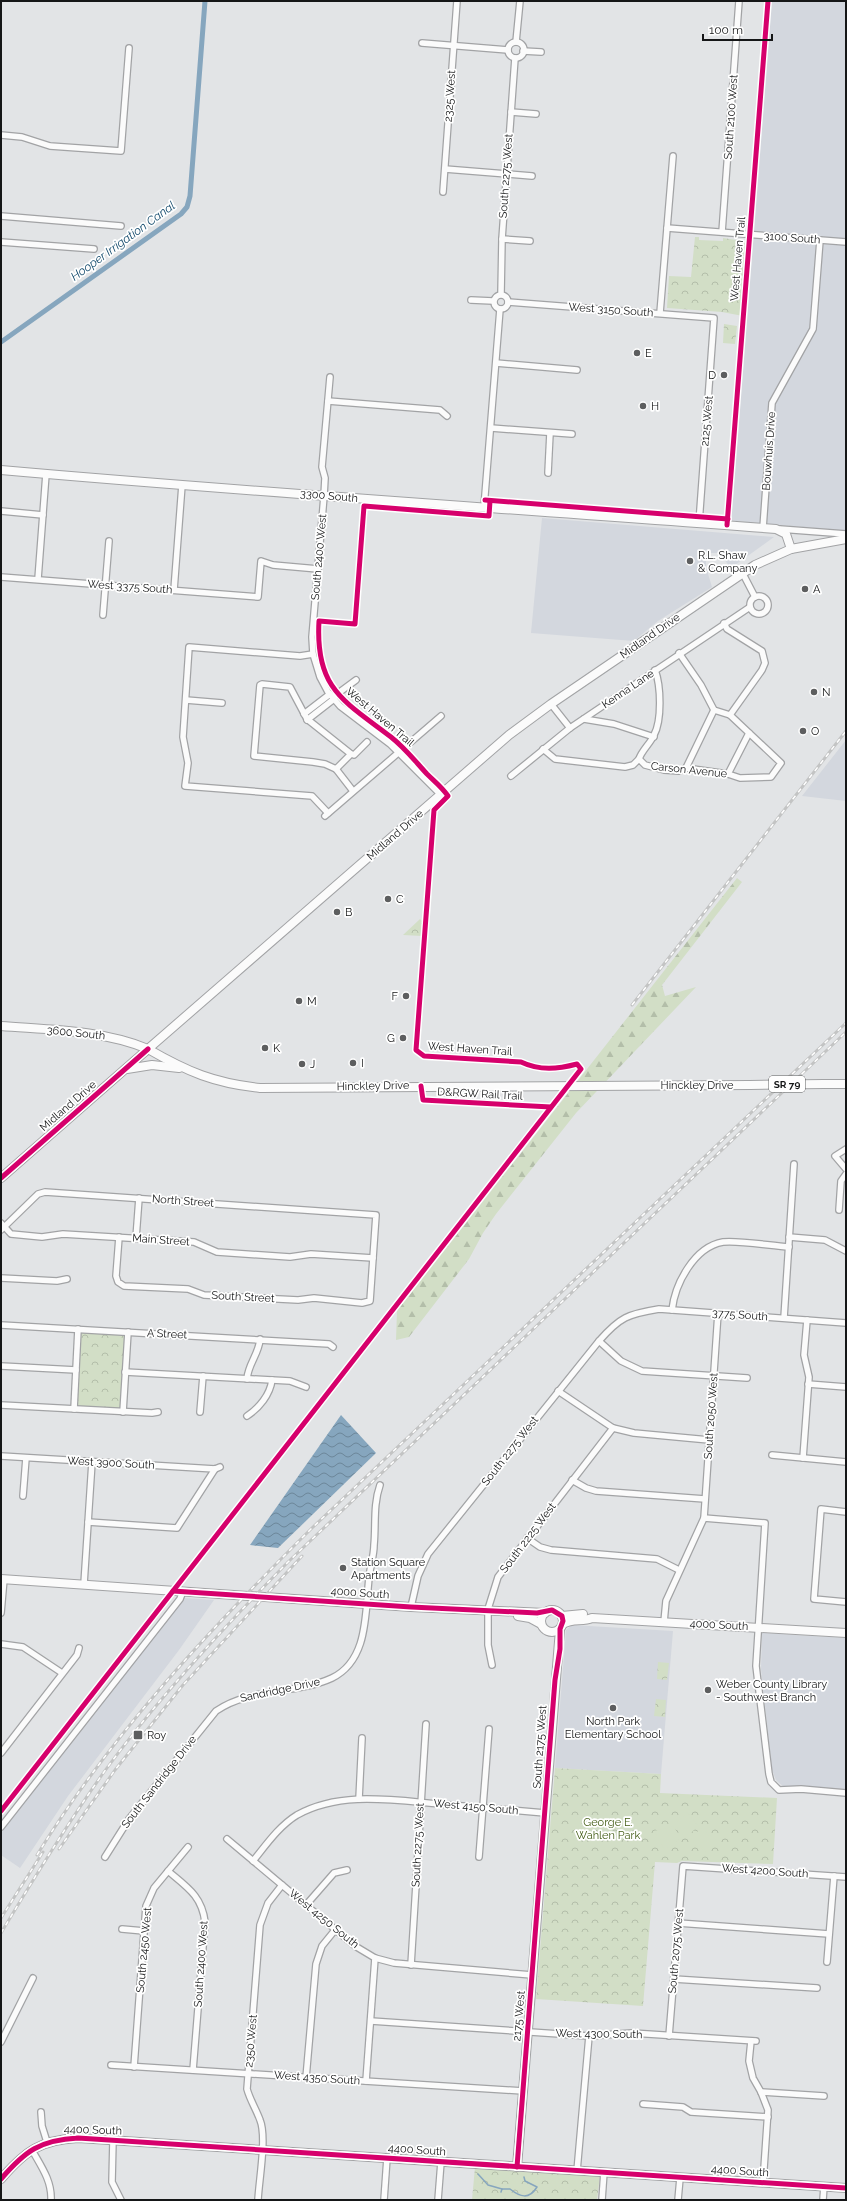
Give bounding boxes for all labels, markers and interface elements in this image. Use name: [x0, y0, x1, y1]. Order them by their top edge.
scale bar: [703, 16, 772, 42]
text: 100 m: [709, 23, 743, 37]
street label: 2325 West: [442, 69, 458, 122]
street label: South 2100 West: [722, 74, 740, 160]
street label: South 2275 West: [497, 133, 515, 219]
water label: Hooper Irrigation Canal: [68, 198, 178, 284]
street label: West Haven Trail: [728, 216, 748, 302]
street label: 3100 South: [763, 230, 821, 246]
street label: West 3150 South: [568, 301, 654, 319]
place label: E: [645, 347, 652, 360]
marker: E: [632, 348, 642, 358]
place label: D: [708, 369, 716, 382]
marker: D: [719, 370, 729, 380]
street label: 2125 West: [698, 395, 716, 447]
place label: H: [651, 400, 659, 413]
marker: H: [638, 401, 648, 411]
street label: Bouwhuis Drive: [760, 411, 778, 491]
street label: 3300 South: [300, 487, 358, 505]
street label: South 2400 West: [309, 513, 329, 601]
place label: R.L. Shaw & Company: [698, 549, 757, 575]
marker: R.L. Shaw & Company: [685, 556, 695, 566]
street label: West 3375 South: [87, 578, 173, 596]
place label: A: [813, 583, 821, 596]
marker: A: [800, 584, 810, 594]
street label: Midland Drive: [618, 610, 683, 661]
street label: Kenna Lane: [599, 667, 657, 711]
street label: West Haven Trail: [343, 685, 417, 749]
place label: N: [822, 686, 831, 699]
marker: N: [809, 687, 819, 697]
place label: O: [811, 725, 819, 738]
marker: O: [798, 726, 808, 736]
street label: Carson Avenue: [650, 760, 728, 781]
street label: Midland Drive: [364, 807, 426, 863]
place label: C: [396, 893, 404, 906]
marker: C: [383, 894, 393, 904]
place label: B: [345, 906, 352, 919]
marker: B: [332, 907, 342, 917]
place label: F: [392, 990, 399, 1003]
marker: F: [401, 991, 411, 1001]
place label: M: [307, 995, 317, 1008]
marker: M: [294, 996, 304, 1006]
street label: 3600 South: [46, 1023, 106, 1043]
place label: G: [387, 1032, 395, 1045]
marker: G: [398, 1033, 408, 1043]
street label: West Haven Trail: [427, 1040, 513, 1058]
place label: K: [273, 1042, 281, 1055]
marker: K: [260, 1043, 270, 1053]
place label: I: [361, 1057, 364, 1070]
place label: J: [310, 1058, 315, 1071]
marker: I: [348, 1058, 358, 1068]
marker: J: [297, 1059, 307, 1069]
road number: SR 79: [769, 1076, 805, 1092]
street label: Midland Drive: [37, 1078, 99, 1134]
street label: Hinckley Drive: [336, 1079, 410, 1093]
street label: Hinckley Drive: [661, 1079, 734, 1092]
street label: D&RGW Rail Trail: [437, 1085, 523, 1103]
street label: North Street: [152, 1192, 215, 1210]
street label: Main Street: [132, 1232, 191, 1249]
street label: South Street: [211, 1289, 275, 1305]
street label: 3775 South: [712, 1307, 768, 1323]
street label: A Street: [146, 1326, 188, 1342]
street label: South 2050 West: [701, 1372, 721, 1460]
street label: South 2275 West: [479, 1413, 541, 1488]
street label: West 3900 South: [67, 1454, 155, 1472]
street label: South 2225 West: [497, 1500, 559, 1576]
place label: Station Square Apartments: [351, 1556, 426, 1582]
marker: Station Square Apartments: [338, 1563, 348, 1573]
street label: 4000 South: [330, 1584, 390, 1602]
street label: 4000 South: [689, 1617, 749, 1633]
street label: Sandridge Drive: [239, 1675, 322, 1705]
place label: Weber County Library - Southwest Branch: [716, 1678, 827, 1704]
marker: Weber County Library - Southwest Branch: [703, 1685, 713, 1695]
marker: North Park Elementary School: [608, 1703, 618, 1713]
street label: South 2175 West: [531, 1705, 549, 1789]
place label: North Park Elementary School: [565, 1715, 661, 1741]
marker: Roy: [132, 1729, 144, 1741]
place label: Roy: [147, 1729, 166, 1742]
street label: South Sandridge Drive: [119, 1733, 200, 1831]
street label: West 4150 South: [433, 1797, 519, 1817]
street label: South 2275 West: [409, 1802, 427, 1888]
park label: George E. Wahlen Park: [576, 1816, 640, 1842]
street label: West 4200 South: [721, 1861, 809, 1881]
street label: West 4250 South: [286, 1887, 362, 1951]
street label: South 2450 West: [134, 1906, 154, 1993]
street label: South 2075 West: [666, 1908, 686, 1994]
street label: South 2400 West: [191, 1920, 211, 2008]
street label: 2175 West: [510, 1990, 528, 2042]
street label: 2350 West: [242, 2014, 260, 2068]
street label: West 4300 South: [555, 2027, 643, 2041]
street label: West 4350 South: [274, 2069, 360, 2087]
street label: 4400 South: [64, 2122, 122, 2138]
street label: 4400 South: [388, 2141, 446, 2159]
street label: 4400 South: [711, 2162, 769, 2180]

